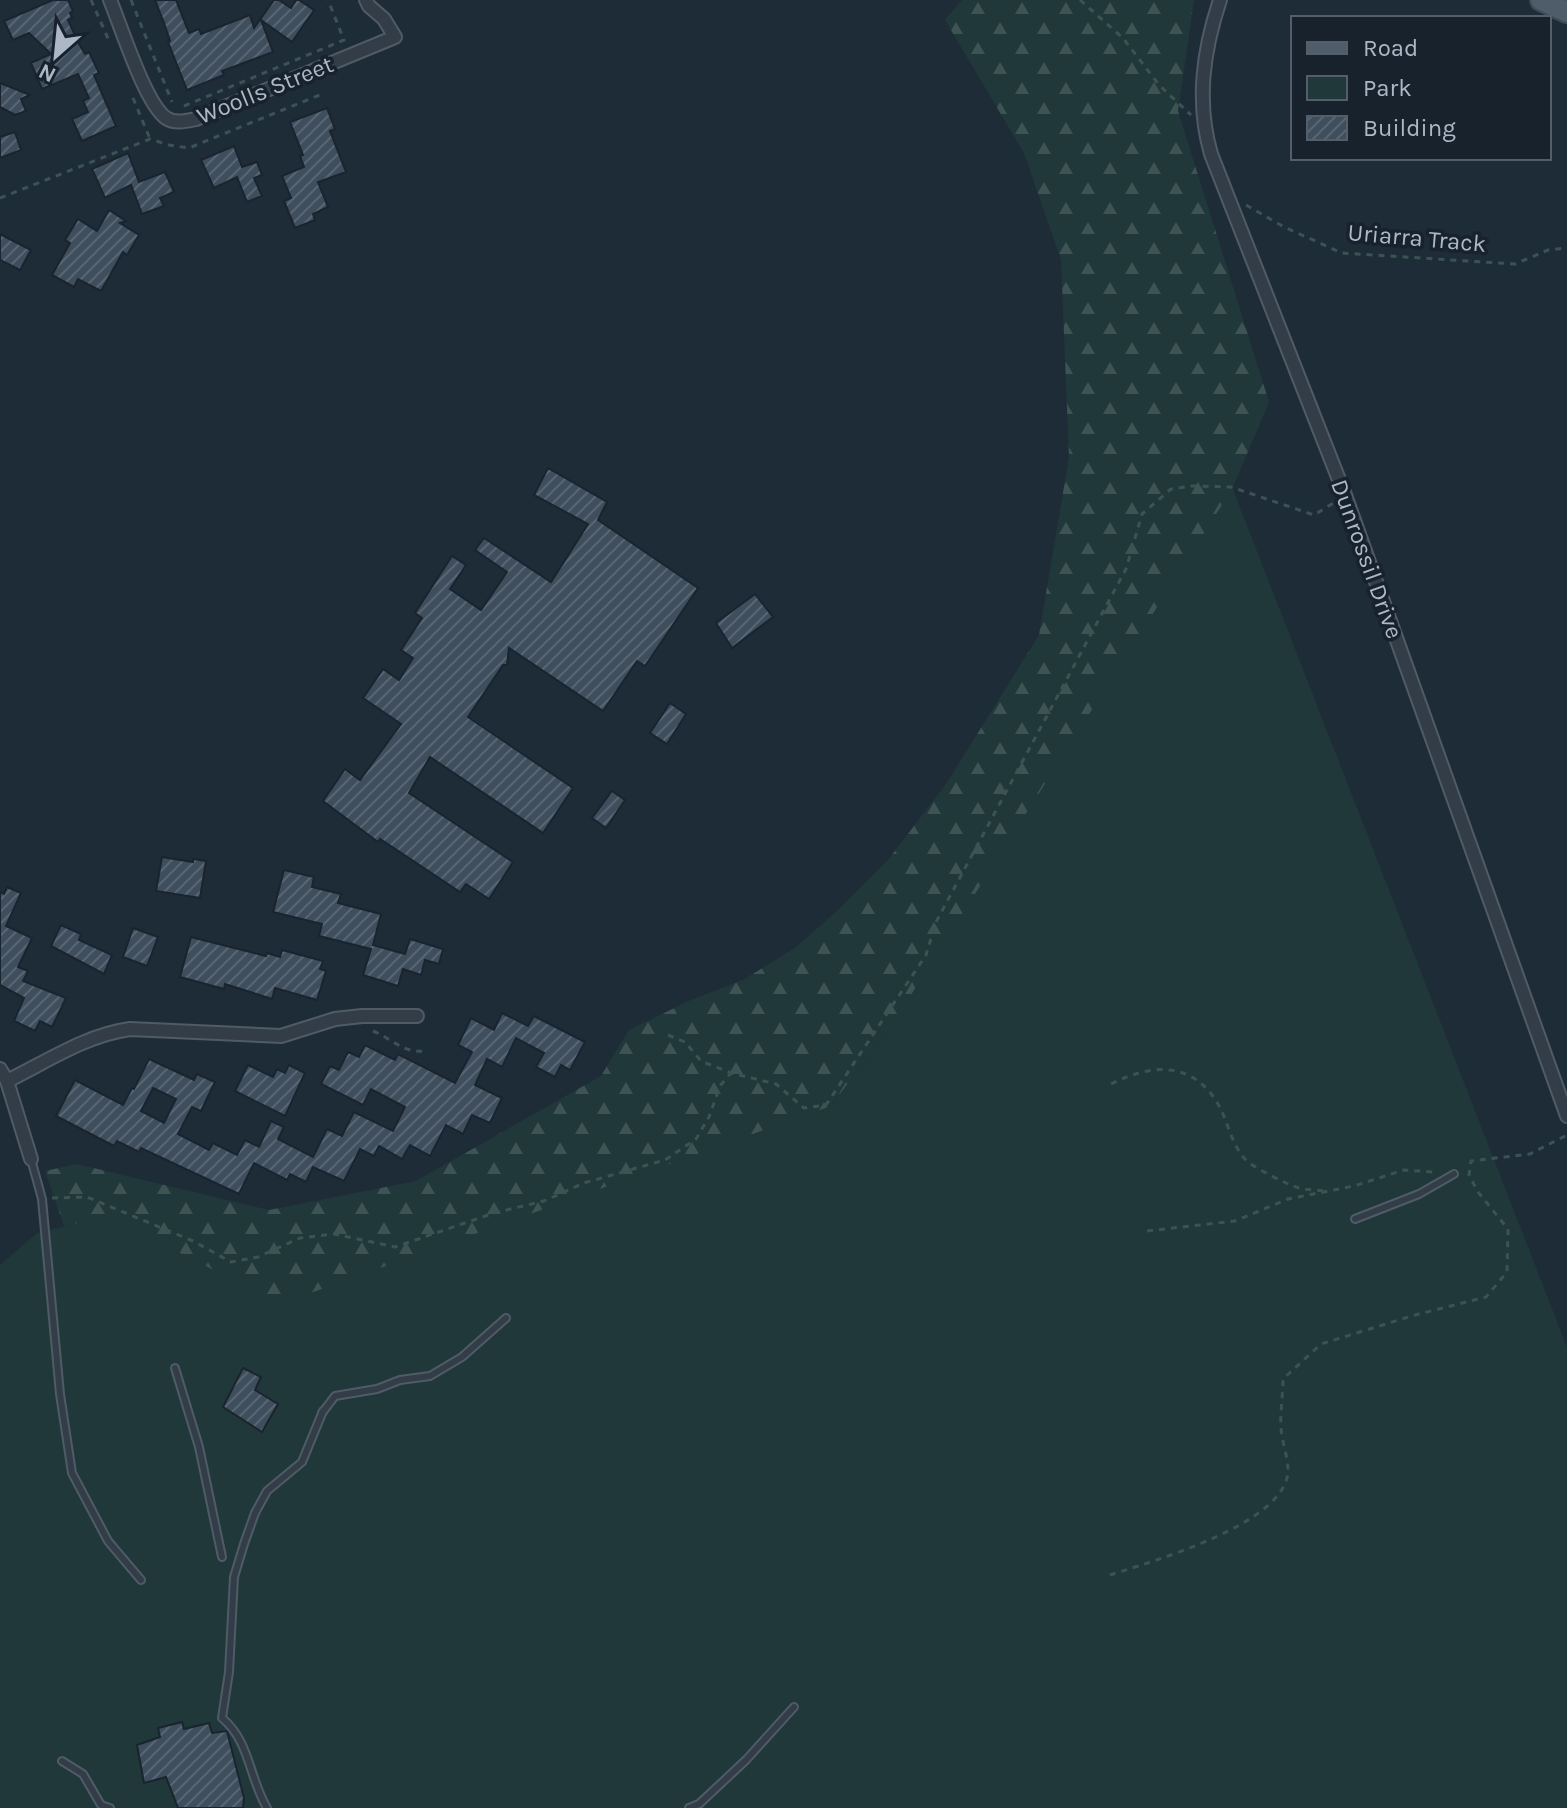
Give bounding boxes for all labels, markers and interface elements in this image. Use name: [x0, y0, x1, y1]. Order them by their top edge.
north arrow: [16, 16, 96, 96]
legend: [1291, 16, 1551, 160]
text: Road: [1363, 34, 1418, 62]
street label: Woolls Street: [193, 50, 337, 130]
text: N: [34, 58, 60, 88]
text: Park: [1363, 74, 1412, 102]
text: Building: [1363, 114, 1456, 142]
street label: Uriarra Track: [1347, 218, 1487, 258]
street label: Dunrossil Drive: [1325, 476, 1409, 642]

